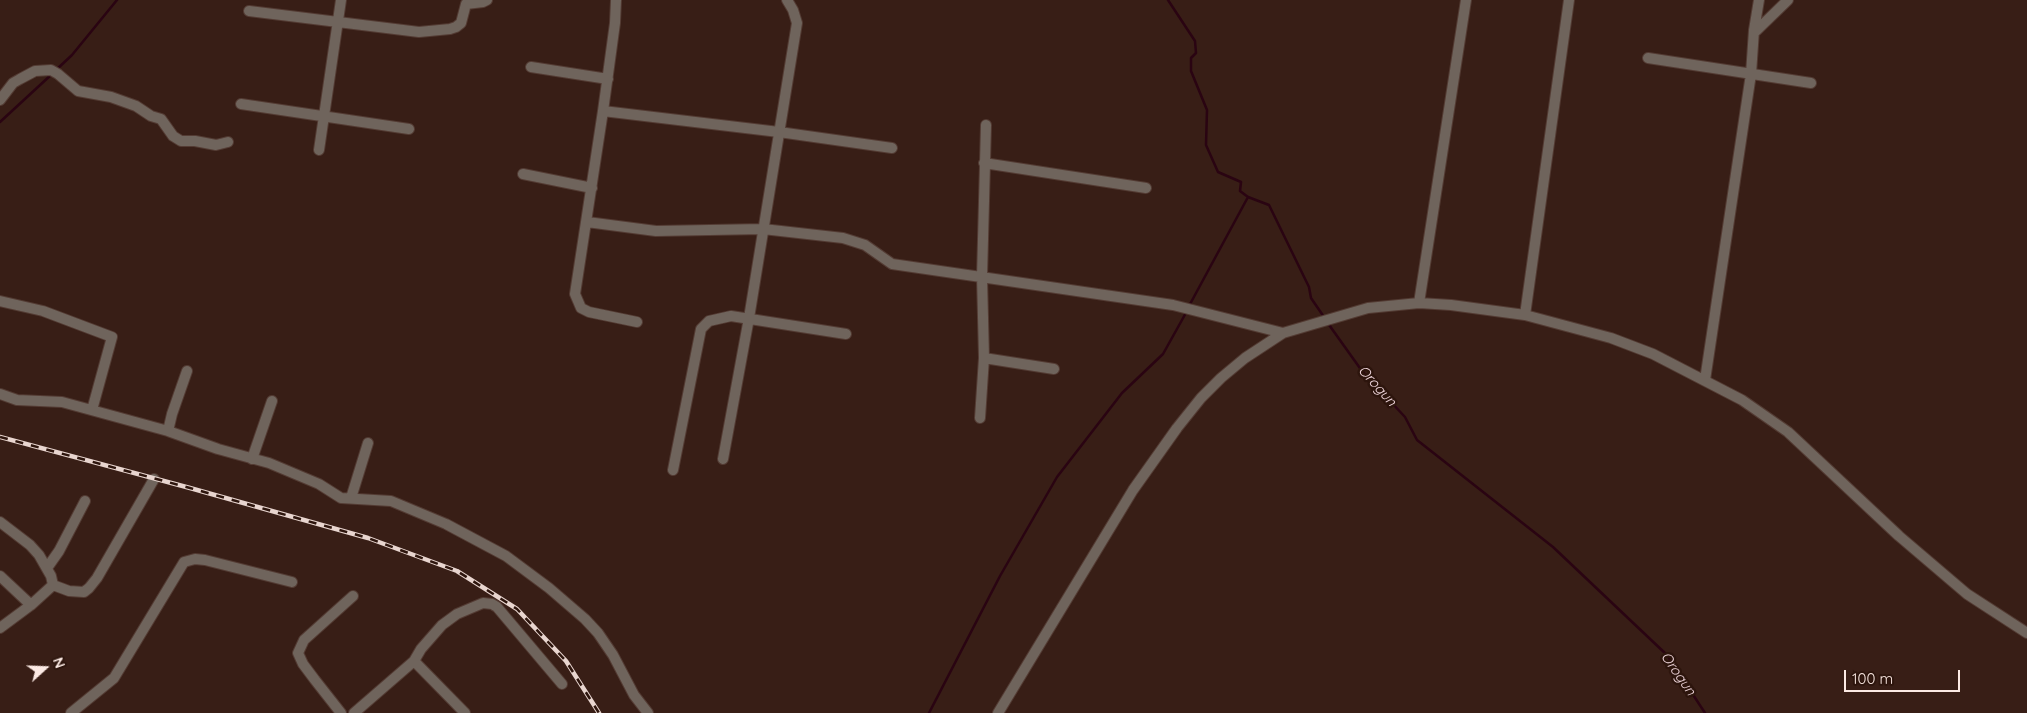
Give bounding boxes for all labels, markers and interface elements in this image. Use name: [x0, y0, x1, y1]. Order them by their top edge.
water label: Orogun: [1354, 362, 1400, 410]
north arrow: [20, 643, 70, 693]
water label: Orogun: [1657, 649, 1699, 699]
text: N: [49, 655, 69, 671]
scale bar: [1847, 660, 1963, 692]
text: 100 m: [1852, 669, 1893, 688]

